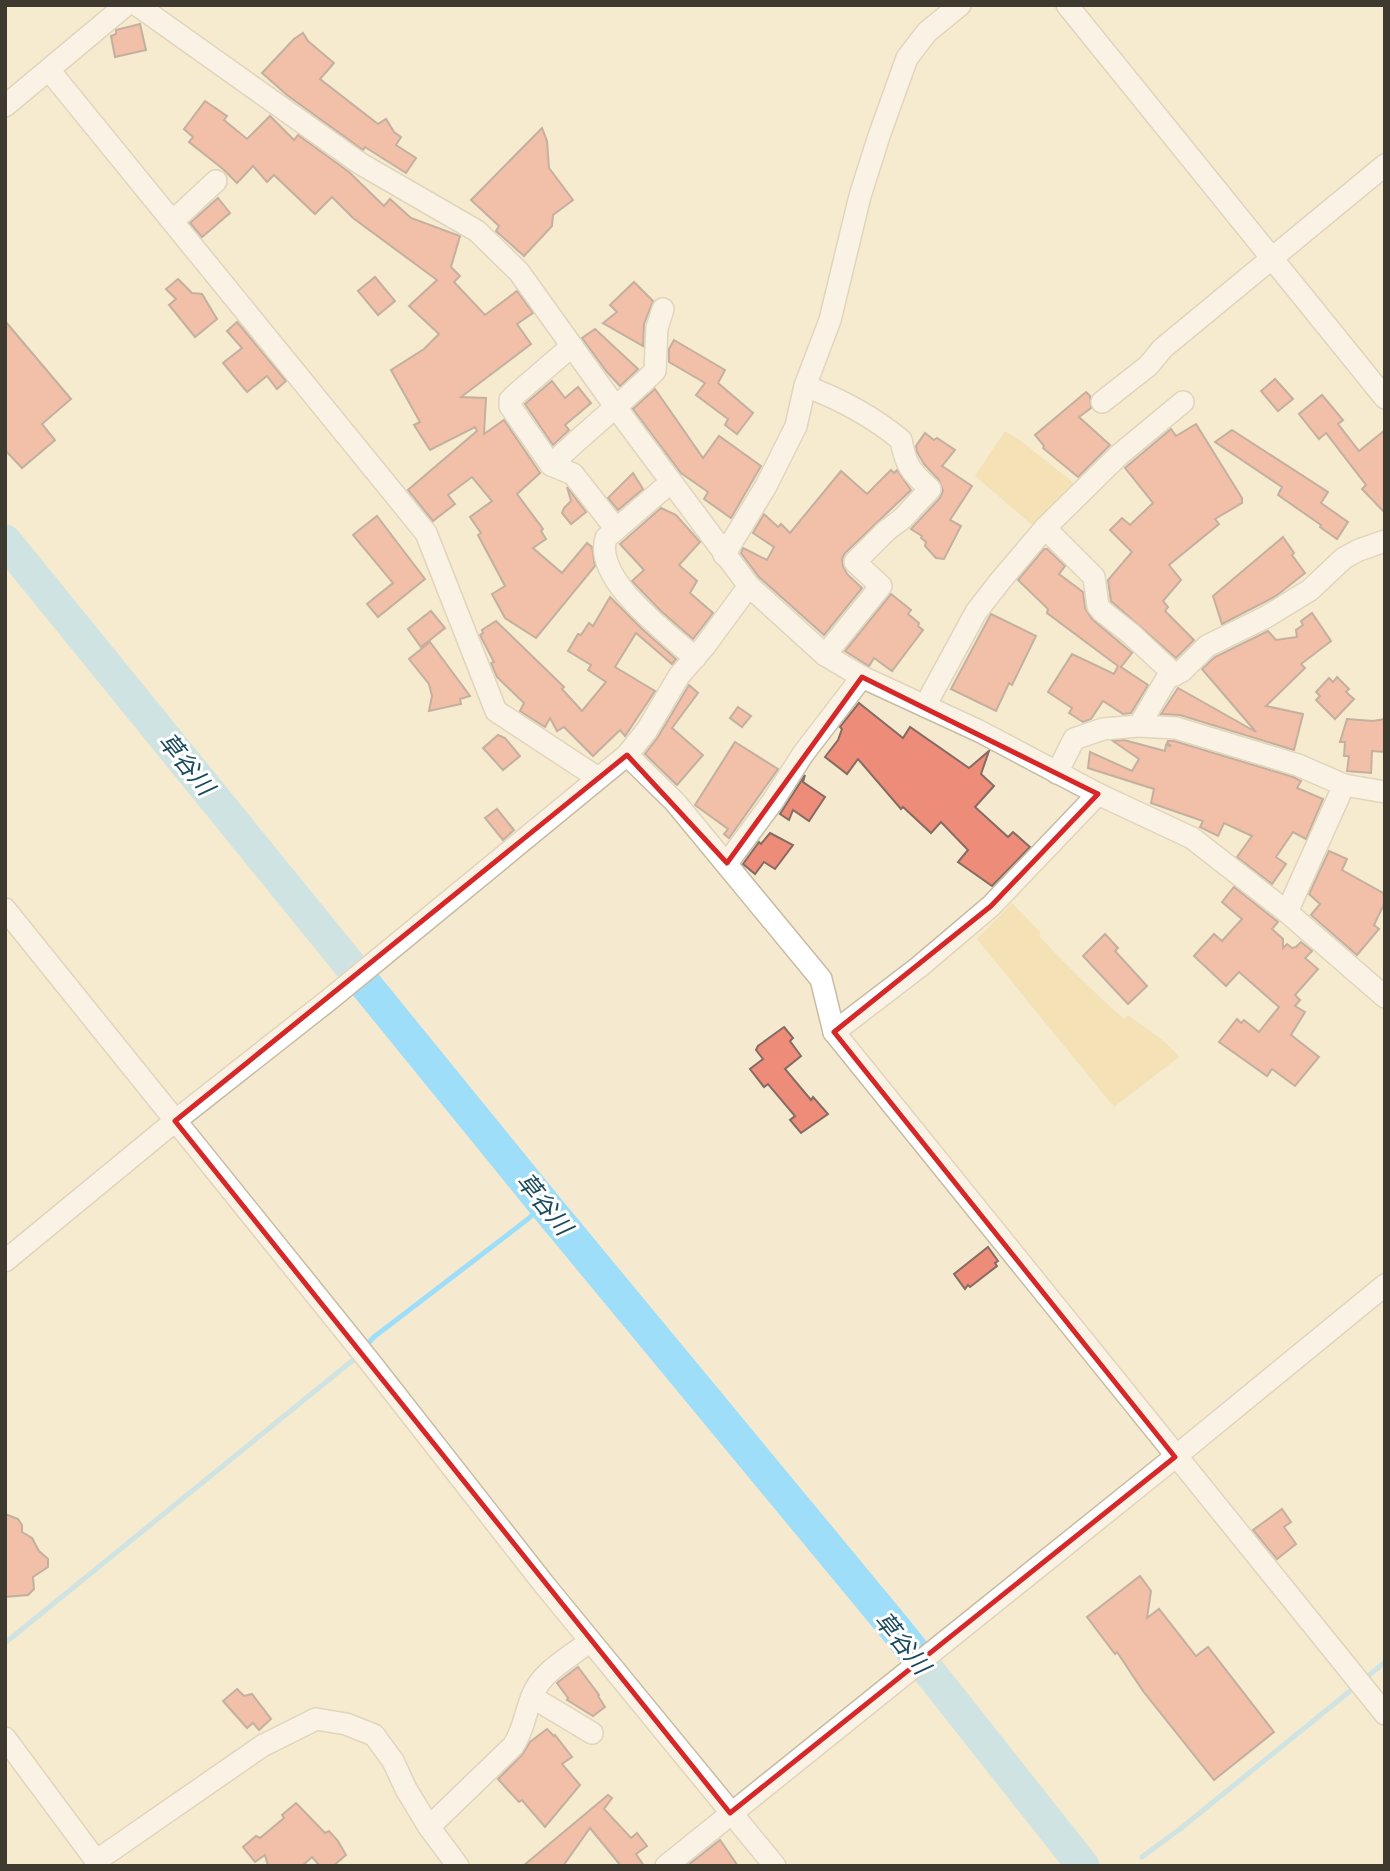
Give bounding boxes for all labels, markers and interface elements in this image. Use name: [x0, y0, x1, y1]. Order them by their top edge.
water label: 草谷川: [153, 727, 221, 802]
water label: 草谷川: [511, 1167, 579, 1242]
water label: 草谷川: [869, 1606, 937, 1681]

